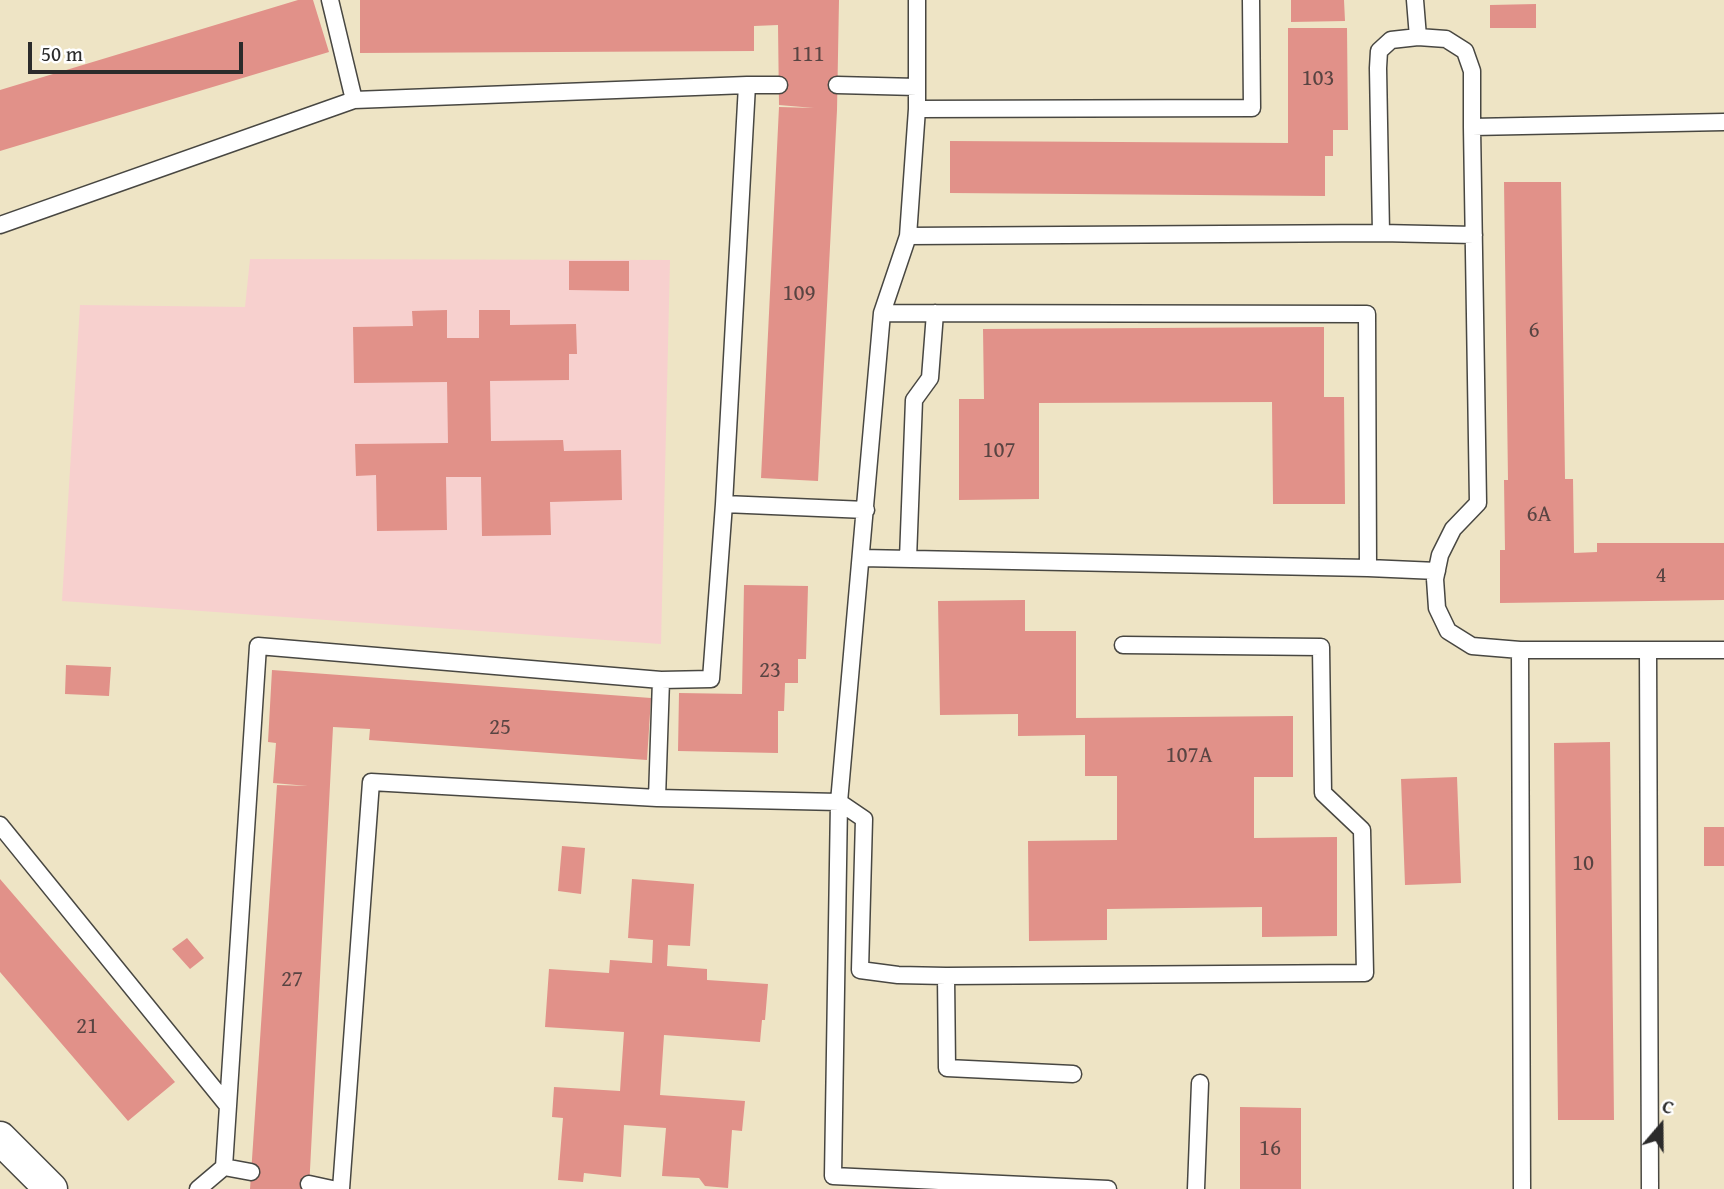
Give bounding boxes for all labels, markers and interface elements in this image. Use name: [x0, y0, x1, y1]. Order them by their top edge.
scale bar: [32, 28, 247, 72]
text: 50 m: [41, 38, 83, 69]
house number: 111: [791, 41, 825, 69]
house number: 103: [1301, 65, 1335, 93]
house number: 109: [782, 280, 816, 308]
house number: 6: [1528, 317, 1540, 345]
house number: 107: [982, 437, 1016, 465]
house number: 6А: [1526, 501, 1552, 529]
house number: 4: [1655, 562, 1667, 590]
house number: 23: [759, 657, 781, 685]
house number: 25: [489, 714, 511, 742]
house number: 107А: [1165, 742, 1213, 770]
house number: 10: [1572, 850, 1594, 878]
house number: 27: [281, 966, 303, 994]
house number: 21: [76, 1013, 98, 1041]
north arrow: [1626, 1091, 1696, 1161]
text: С: [1658, 1091, 1678, 1121]
house number: 16: [1259, 1135, 1281, 1163]

